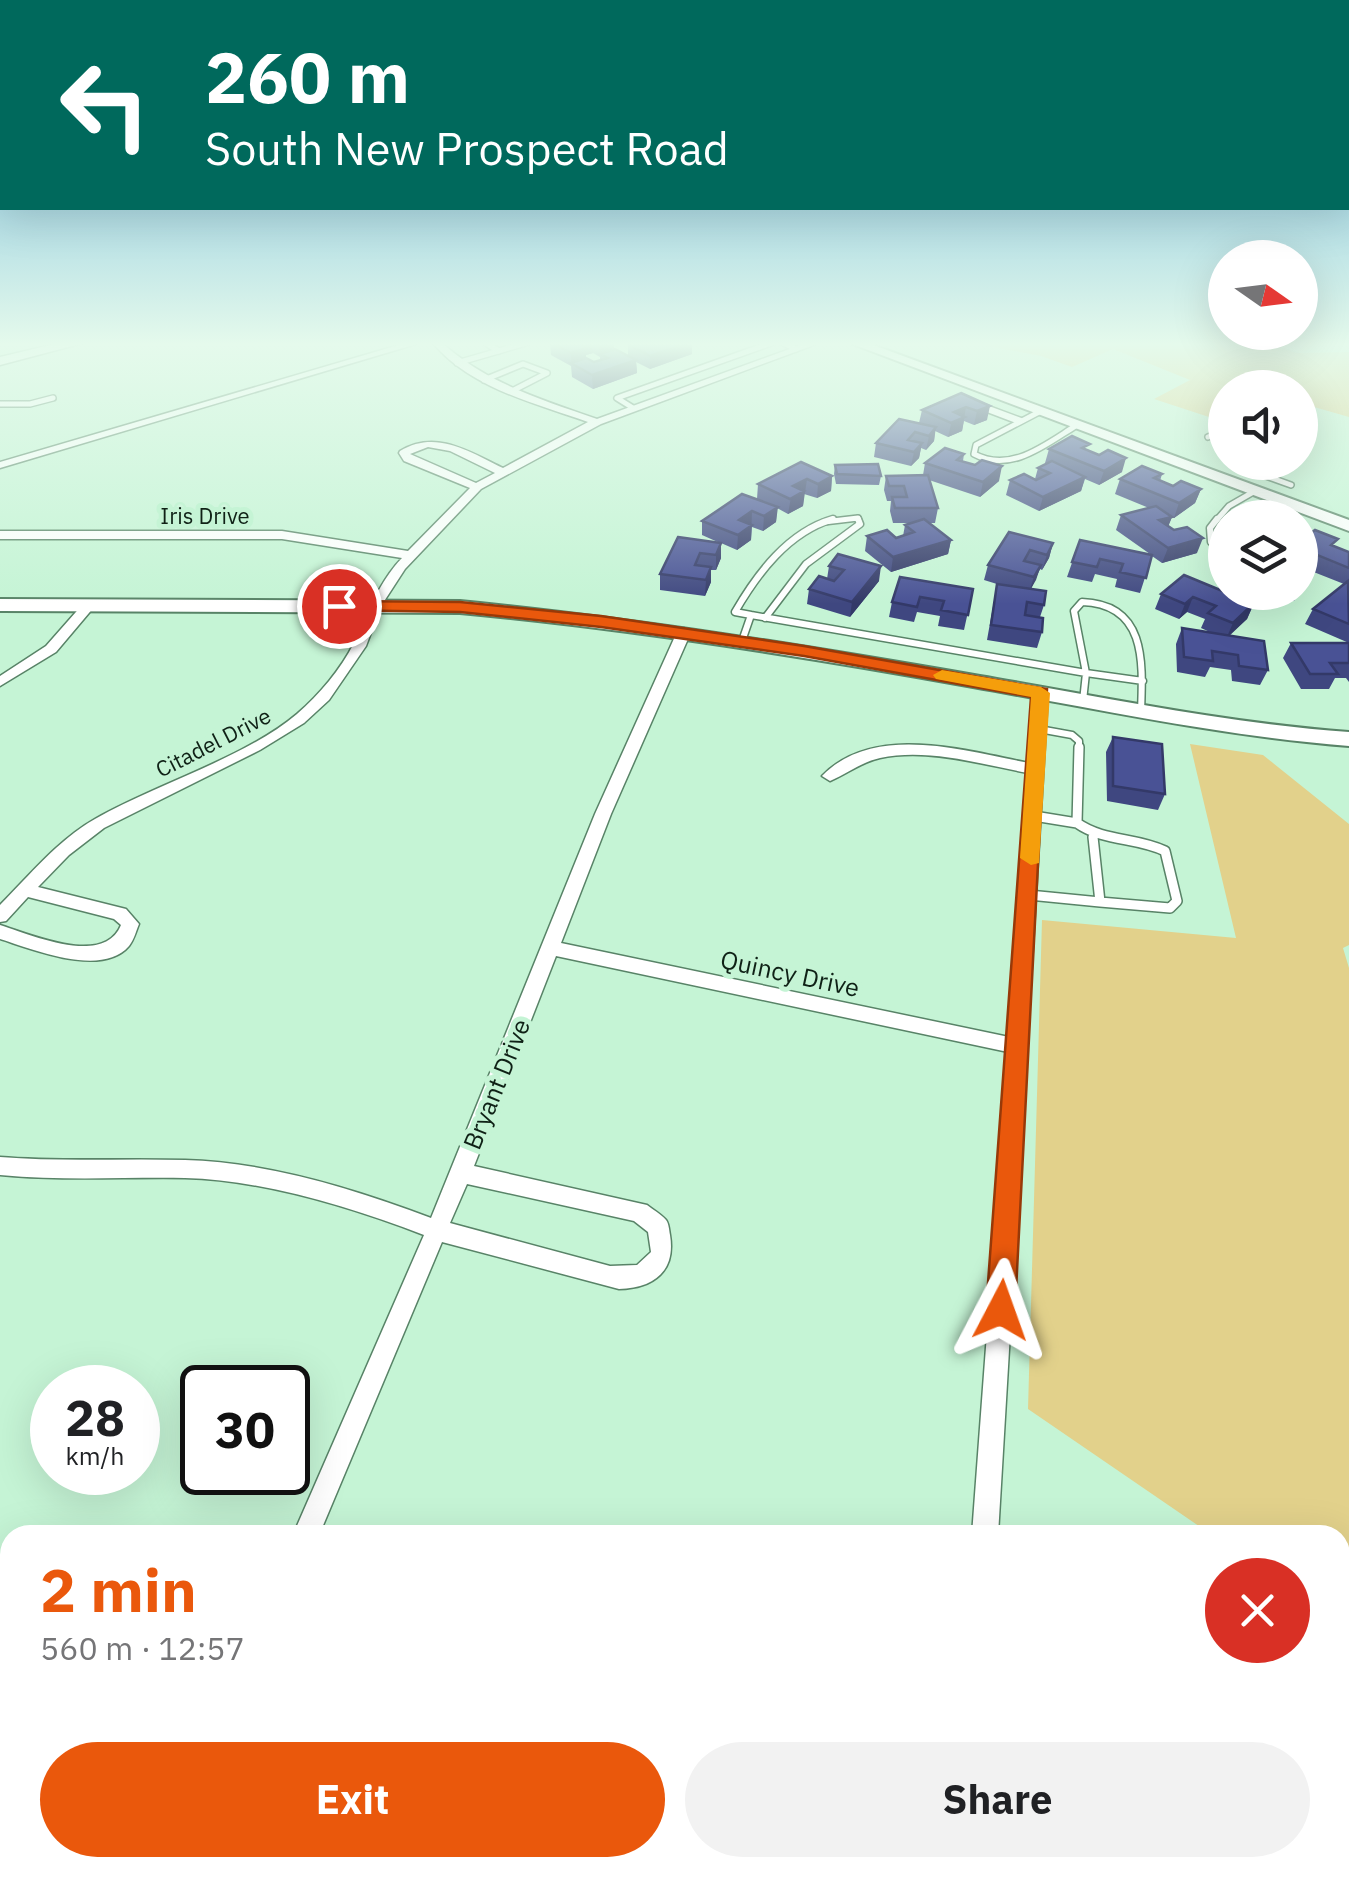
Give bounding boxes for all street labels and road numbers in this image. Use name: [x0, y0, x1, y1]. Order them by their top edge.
street label: Iris Drive: [160, 501, 250, 530]
street label: Citadel Drive: [150, 701, 276, 783]
street label: Quincy Drive: [717, 942, 863, 1004]
street label: Bryant Drive: [455, 1014, 537, 1154]

